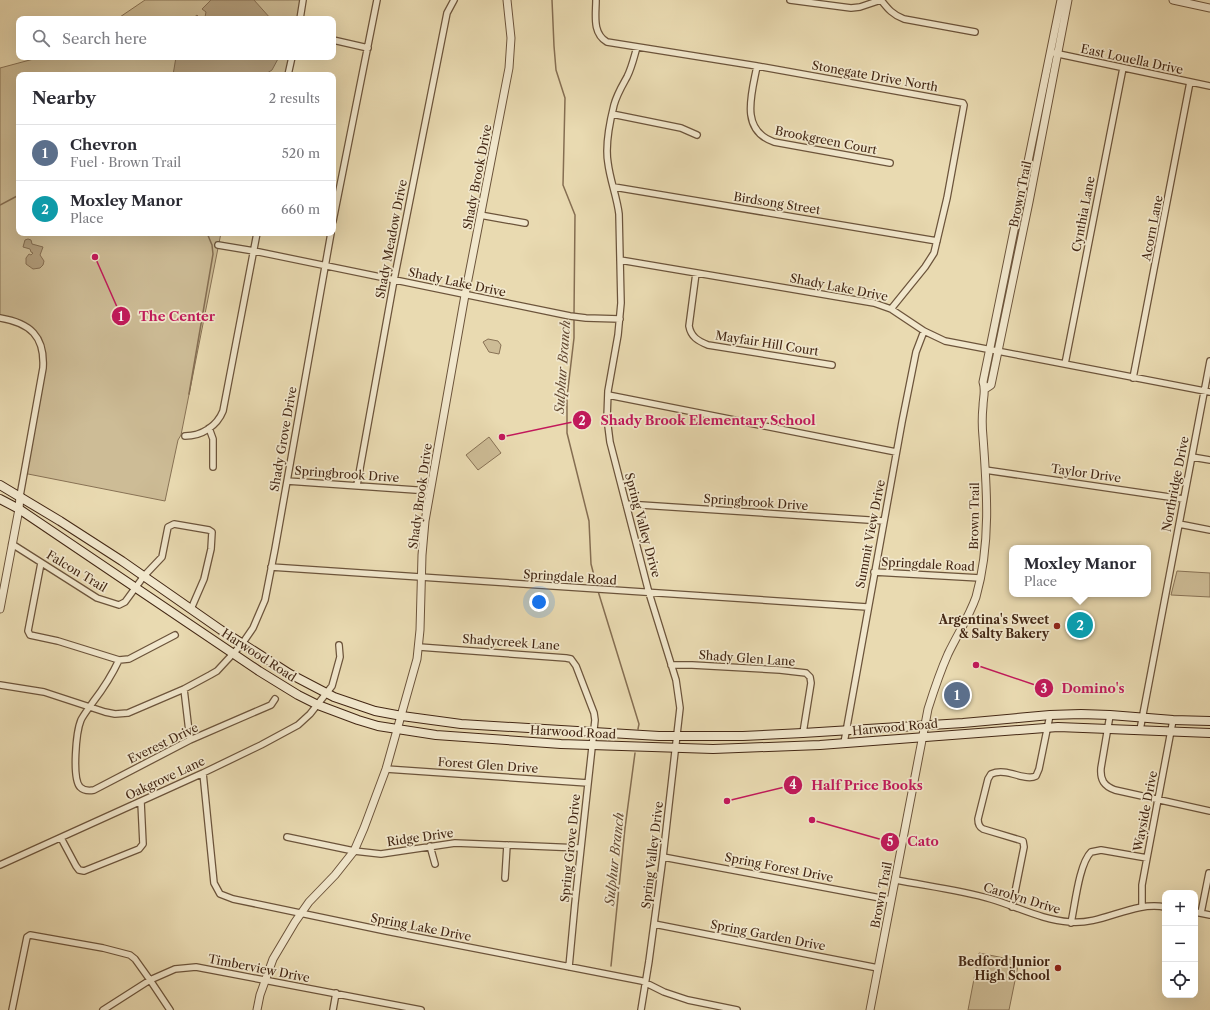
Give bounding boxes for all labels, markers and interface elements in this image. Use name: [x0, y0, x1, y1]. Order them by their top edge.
search box: [16, 16, 336, 60]
icon: search: [30, 27, 52, 49]
text: Search here: [62, 29, 147, 48]
street label: East Louella Drive: [1079, 41, 1185, 77]
street label: Stonegate Drive North: [811, 58, 940, 95]
text: Nearby: [32, 88, 96, 108]
text: 2 results: [269, 90, 320, 106]
street label: Shady Brook Drive: [459, 123, 495, 231]
street label: Brookgreen Court: [774, 123, 879, 157]
text: Chevron: [70, 135, 137, 154]
text: 1: [42, 145, 48, 161]
text: 520 m: [282, 145, 320, 161]
text: Fuel · Brown Trail: [70, 154, 181, 170]
street label: Brown Trail: [1006, 159, 1034, 229]
street label: Cynthia Lane: [1068, 175, 1098, 253]
street label: Shady Meadow Drive: [372, 178, 410, 300]
street label: Birdsong Street: [732, 189, 822, 217]
text: Moxley Manor: [70, 191, 183, 210]
street label: Acorn Lane: [1138, 194, 1166, 263]
text: 2: [41, 201, 49, 217]
text: 660 m: [281, 201, 320, 217]
text: Place: [70, 210, 103, 226]
street label: Shady Lake Drive: [407, 264, 507, 300]
street label: Shady Lake Drive: [789, 270, 890, 304]
callout: The Center: [111, 304, 223, 329]
text: The Center: [139, 308, 216, 324]
text: 1: [118, 309, 124, 324]
water label: Sulphur Branch: [551, 320, 573, 415]
street label: Mayfair Hill Court: [714, 327, 821, 359]
street label: Shady Grove Drive: [266, 385, 300, 493]
callout: Shady Brook Elementary School: [572, 408, 824, 433]
text: Shady Brook Elementary School: [600, 412, 816, 428]
text: 2: [578, 413, 586, 428]
street label: Northridge Drive: [1158, 435, 1192, 533]
street label: Shady Brook Drive: [405, 442, 435, 550]
street label: Taylor Drive: [1050, 461, 1122, 485]
street label: Springbrook Drive: [294, 463, 400, 485]
street label: Spring Valley Drive: [622, 471, 664, 579]
street label: Summit View Drive: [852, 478, 888, 590]
street label: Brown Trail: [966, 482, 982, 550]
street label: Springbrook Drive: [703, 491, 809, 513]
popup: [1009, 545, 1151, 597]
street label: Falcon Trail: [44, 547, 110, 595]
street label: Springdale Road: [881, 554, 976, 574]
text: Moxley Manor: [1024, 554, 1136, 573]
street label: Springdale Road: [523, 566, 618, 588]
text: Place: [1024, 573, 1057, 589]
your location: [529, 592, 549, 612]
pin: 2: [1067, 610, 1093, 640]
place label: Argentina's Sweet & Salty Bakery: [938, 612, 1050, 641]
marker: Argentina's Sweet & Salty Bakery: [1052, 621, 1062, 631]
street label: Harwood Road: [219, 625, 300, 685]
street label: Shadycreek Lane: [462, 631, 560, 653]
street label: Shady Glen Lane: [698, 647, 796, 669]
callout: Domino's: [1034, 676, 1133, 701]
pin: 1: [944, 680, 970, 710]
text: Domino's: [1062, 680, 1124, 696]
text: 3: [1041, 681, 1048, 696]
street label: Harwood Road: [851, 716, 939, 738]
street label: Everest Drive: [125, 719, 201, 767]
street label: Harwood Road: [530, 722, 617, 742]
street label: Oakgrove Lane: [123, 753, 207, 803]
street label: Forest Glen Drive: [437, 754, 539, 776]
street label: Wayside Drive: [1130, 769, 1160, 854]
callout: Half Price Books: [783, 773, 931, 798]
text: 4: [789, 777, 797, 792]
text: Half Price Books: [811, 777, 923, 793]
street label: Spring Grove Drive: [557, 793, 583, 903]
street label: Spring Valley Drive: [638, 800, 666, 910]
water label: Sulphur Branch: [601, 812, 627, 907]
street label: Ridge Drive: [386, 825, 455, 849]
callout: Cato: [880, 829, 947, 854]
text: Cato: [907, 833, 939, 849]
text: 5: [887, 834, 894, 849]
street label: Spring Forest Drive: [723, 849, 835, 885]
street label: Brown Trail: [867, 860, 895, 930]
street label: Carolyn Drive: [982, 879, 1063, 917]
map controls: [1162, 890, 1198, 998]
button: +: [1162, 890, 1198, 926]
street label: Spring Lake Drive: [369, 910, 473, 944]
street label: Spring Garden Drive: [709, 916, 827, 954]
button: −: [1162, 926, 1198, 962]
street label: Timberview Drive: [207, 951, 311, 985]
place label: Bedford Junior High School: [958, 954, 1050, 983]
button: locate: [1162, 962, 1198, 998]
marker: Bedford Junior High School: [1053, 963, 1063, 973]

